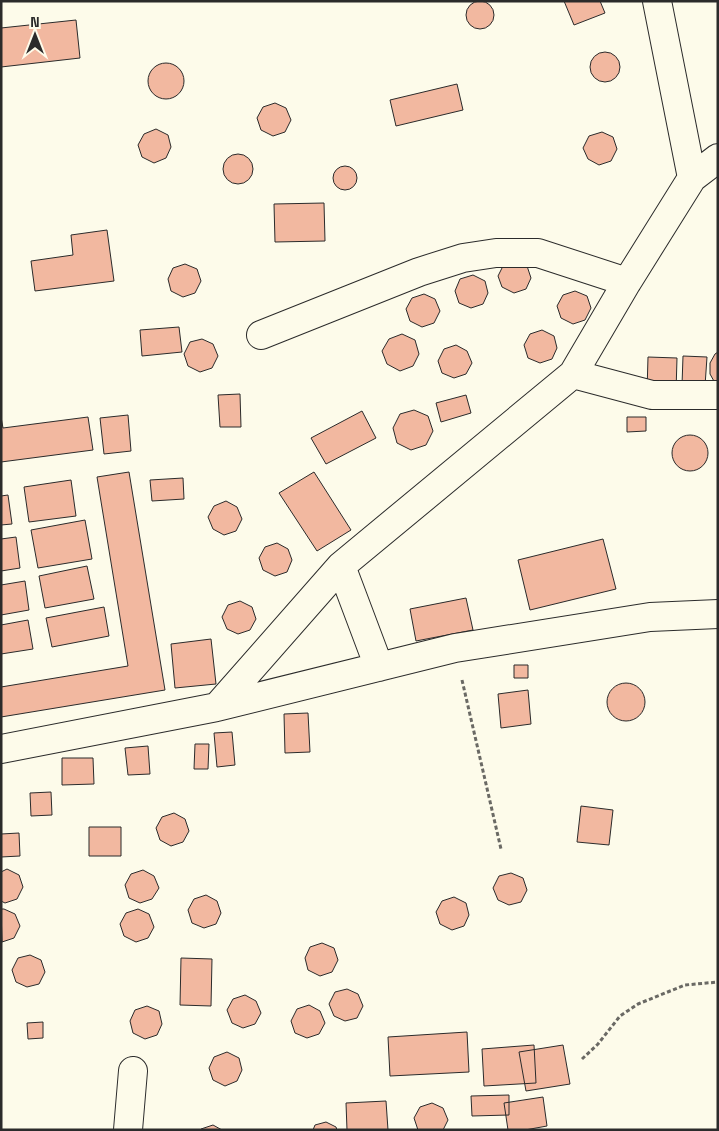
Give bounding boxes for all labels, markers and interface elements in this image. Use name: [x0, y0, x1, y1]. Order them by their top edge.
north arrow: [10, 10, 60, 60]
text: N: [30, 13, 40, 31]

